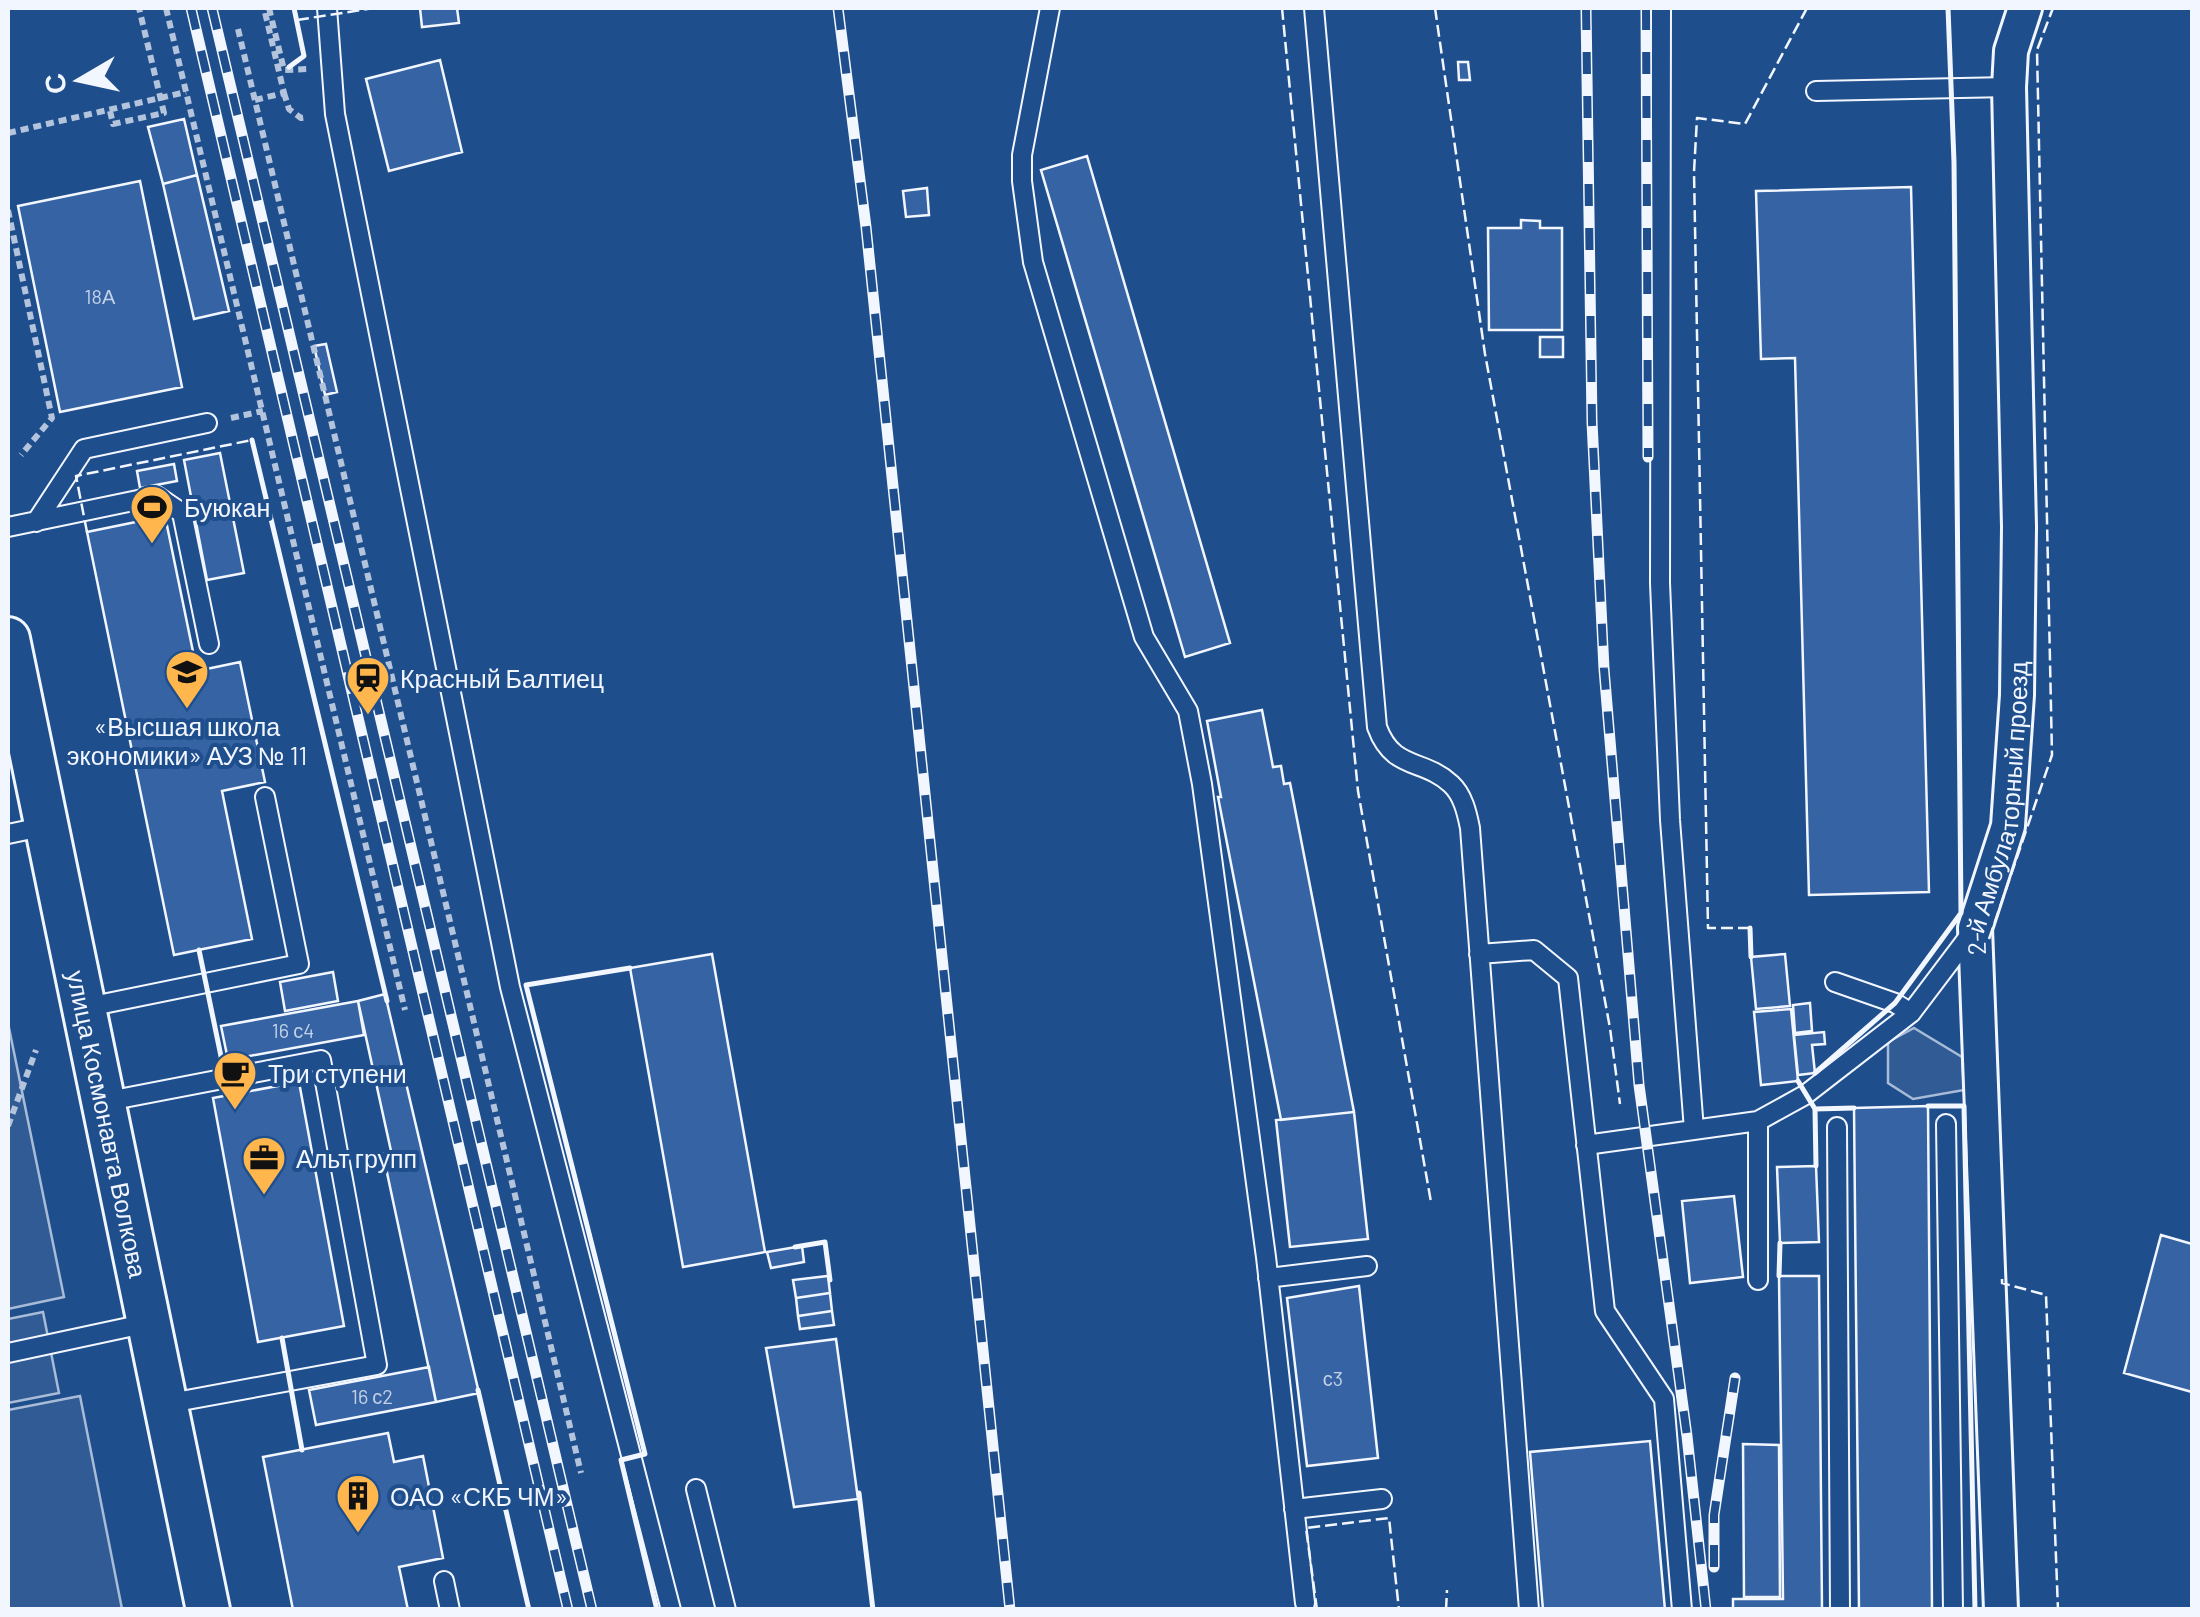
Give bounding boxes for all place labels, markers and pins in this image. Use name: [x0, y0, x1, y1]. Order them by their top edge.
sports icon: Буюкан: [129, 484, 175, 545]
place label: Буюкан: [184, 492, 270, 522]
school or university icon: «Высшая школа экономики» АУЗ № 11: [164, 649, 210, 710]
station icon: Красный Балтиец: [345, 655, 391, 716]
place label: Красный Балтиец: [400, 663, 604, 693]
place label: «Высшая школа экономики» АУЗ № 11: [67, 711, 307, 770]
cafe icon: Три ступени: [212, 1050, 258, 1111]
place label: Три ступени: [268, 1058, 407, 1088]
office icon: Альт групп: [241, 1135, 287, 1196]
place label: Альт групп: [296, 1143, 417, 1173]
building icon: ОАО «СКБ ЧМ»: [335, 1473, 381, 1534]
place label: ОАО «СКБ ЧМ»: [390, 1481, 568, 1511]

